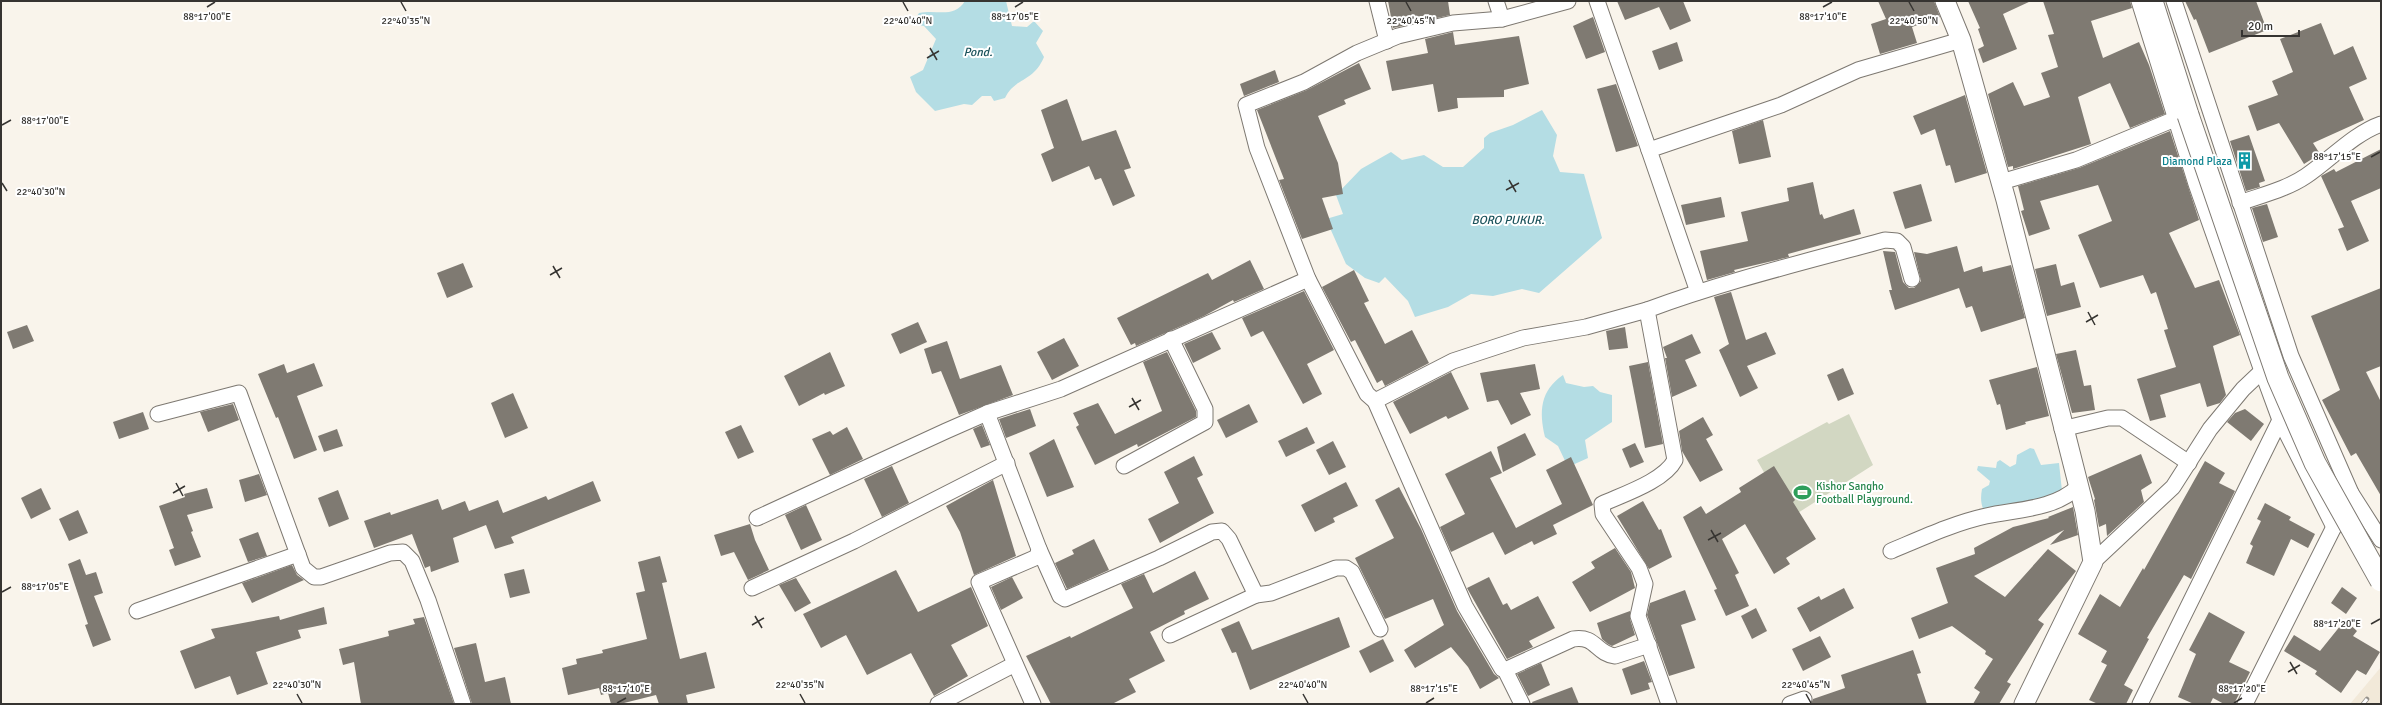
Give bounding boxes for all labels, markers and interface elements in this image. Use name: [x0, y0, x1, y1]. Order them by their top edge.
text: 88°17'00"E: [183, 11, 231, 23]
text: 88°17'05"E: [991, 11, 1039, 23]
text: 88°17'10"E: [1799, 11, 1847, 23]
scale bar: [2242, 12, 2299, 38]
text: 22°40'35"N: [382, 15, 430, 27]
text: 22°40'40"N: [884, 15, 932, 27]
text: 22°40'45"N: [1387, 15, 1435, 27]
text: 22°40'50"N: [1890, 15, 1938, 27]
text: 20 m: [2248, 19, 2273, 34]
water label: Pond.: [964, 45, 992, 60]
text: 88°17'00"E: [21, 115, 69, 127]
building icon: Diamond Plaza: [2235, 151, 2255, 171]
text: 88°17'15"E: [2313, 151, 2361, 163]
place label: Diamond Plaza: [2162, 155, 2232, 168]
text: 22°40'30"N: [17, 186, 65, 198]
water label: BORO PUKUR.: [1472, 213, 1544, 228]
place label: Kishor Sangho Football Playground.: [1816, 480, 1913, 506]
sports icon: Kishor Sangho Football Playground.: [1793, 482, 1813, 502]
text: 88°17'05"E: [21, 581, 69, 593]
text: 88°17'20"E: [2313, 618, 2361, 630]
text: 22°40'30"N: [273, 679, 321, 691]
text: 22°40'35"N: [776, 679, 824, 691]
text: 22°40'40"N: [1279, 679, 1327, 691]
text: 22°40'45"N: [1782, 679, 1830, 691]
text: 88°17'10"E: [602, 683, 650, 695]
text: 88°17'15"E: [1410, 683, 1458, 695]
text: 88°17'20"E: [2218, 683, 2266, 695]

